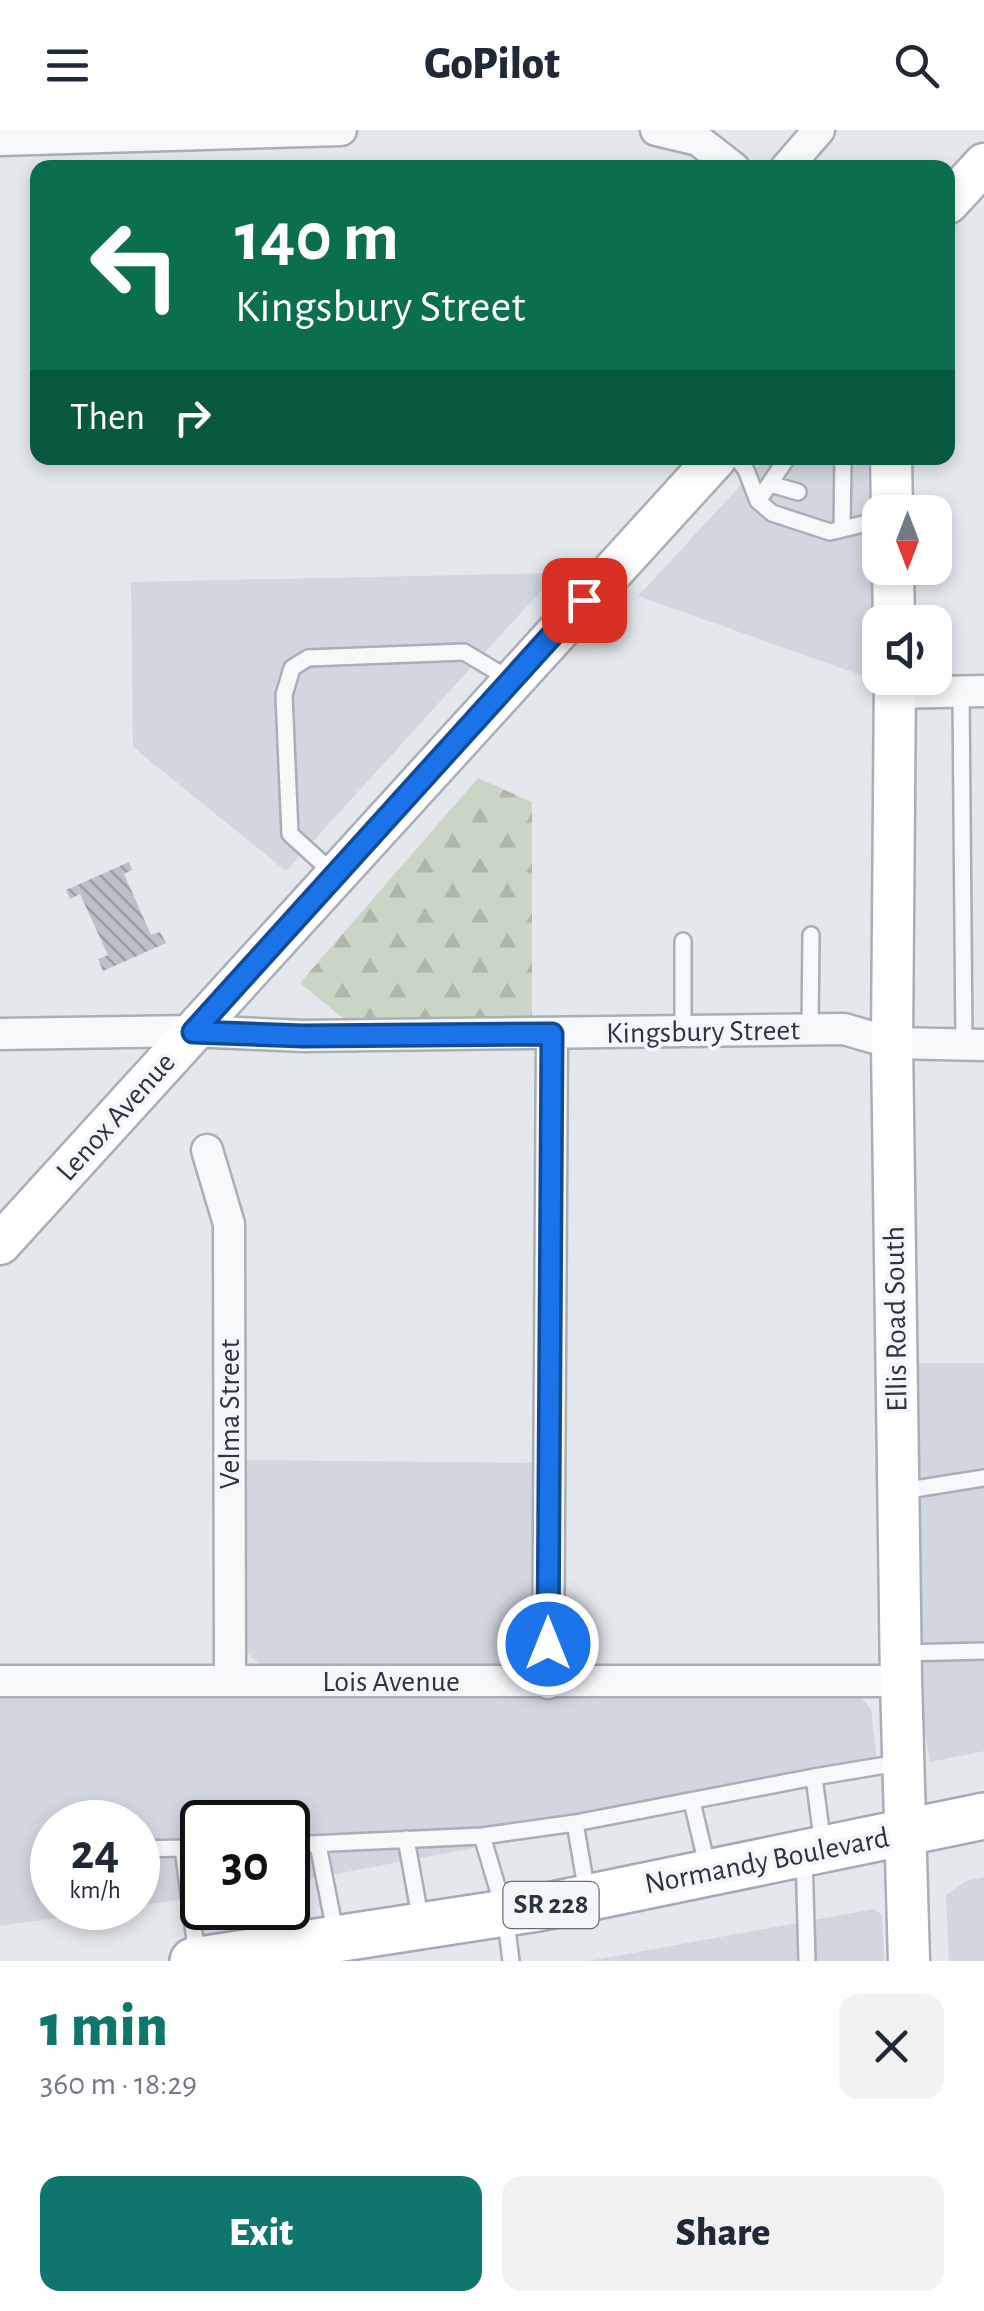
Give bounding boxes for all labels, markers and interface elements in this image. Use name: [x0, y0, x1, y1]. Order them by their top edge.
icon: menu: [40, 38, 95, 93]
icon: search: [889, 38, 944, 93]
text: GoPilot: [424, 42, 560, 87]
icon: left: [70, 200, 200, 330]
text: 140 m: [235, 203, 399, 273]
text: Kingsbury Street: [235, 285, 526, 330]
icon: right: [165, 390, 220, 445]
text: Then: [70, 399, 145, 437]
north arrow: [862, 495, 952, 585]
map controls: [862, 495, 952, 695]
pin: [542, 558, 627, 643]
icon: arrive: [557, 573, 612, 628]
button: sound: [862, 605, 952, 695]
street label: Kingsbury Street: [606, 1015, 801, 1049]
street label: Lenox Avenue: [51, 1047, 181, 1187]
street label: Ellis Road South: [879, 1226, 913, 1412]
street label: Velma Street: [215, 1338, 245, 1489]
position arrow: [496, 1592, 600, 1696]
street label: Lois Avenue: [322, 1667, 460, 1697]
speed limit sign: 30: [180, 1800, 310, 1930]
street label: Normandy Boulevard: [642, 1823, 892, 1899]
text: 24: [71, 1828, 119, 1878]
text: km/h: [69, 1878, 121, 1903]
road number: SR 228: [504, 1882, 598, 1928]
button: close: [839, 1994, 944, 2099]
text: 1 min: [40, 1997, 168, 2057]
text: 360 m · 18:29: [40, 2068, 197, 2100]
button: Exit: [40, 2176, 482, 2291]
button: Share: [502, 2176, 944, 2291]

